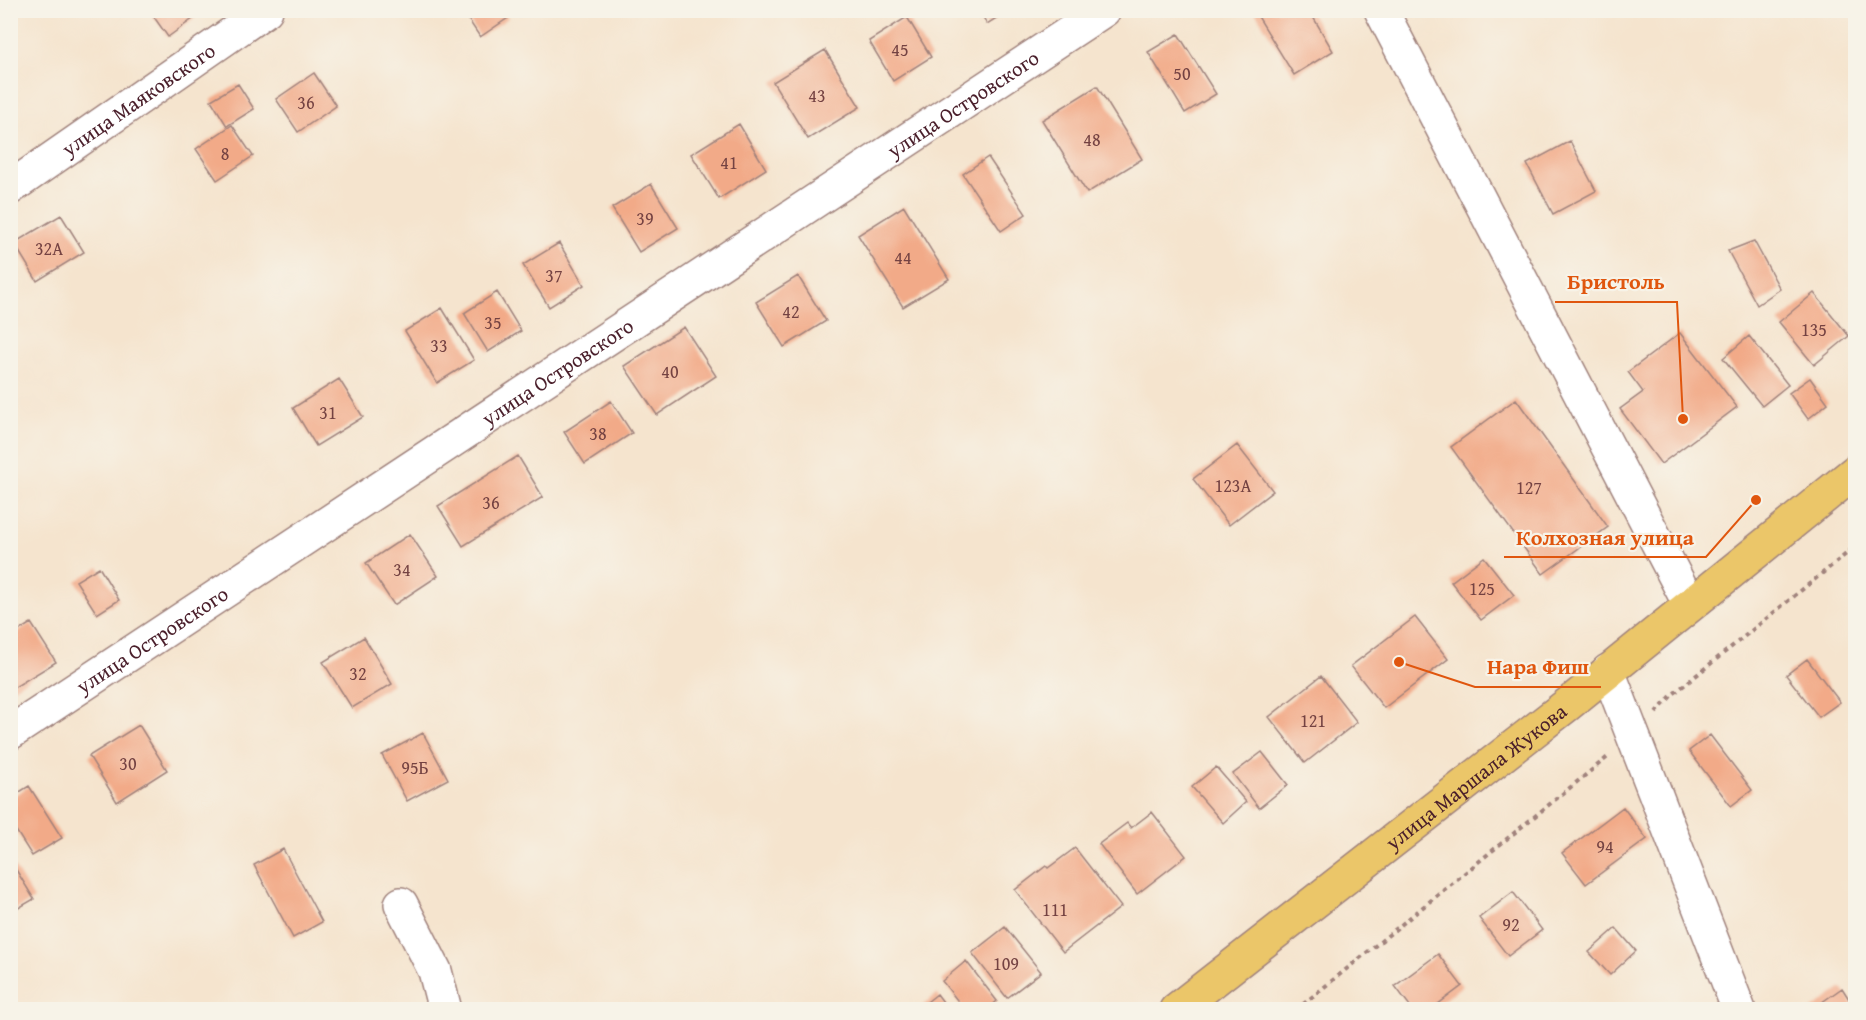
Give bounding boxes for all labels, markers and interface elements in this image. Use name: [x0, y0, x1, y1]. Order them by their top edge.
street label: улица Маяковского: [54, 35, 221, 164]
house number: 45: [891, 36, 909, 63]
street label: улица Островского: [880, 42, 1045, 165]
house number: 50: [1173, 60, 1191, 87]
house number: 43: [808, 82, 826, 109]
house number: 36: [297, 89, 315, 116]
house number: 48: [1083, 126, 1101, 153]
house number: 8: [221, 140, 229, 167]
house number: 41: [720, 149, 738, 176]
house number: 39: [636, 205, 654, 232]
house number: 32А: [35, 235, 63, 262]
house number: 44: [894, 244, 912, 271]
house number: 37: [545, 262, 563, 289]
callout: Бристоль: [1555, 262, 1677, 302]
text: Бристоль: [1567, 265, 1665, 297]
house number: 42: [782, 298, 800, 325]
house number: 35: [484, 309, 502, 336]
street label: улица Островского: [474, 310, 639, 433]
house number: 135: [1801, 316, 1827, 343]
house number: 33: [430, 332, 448, 359]
house number: 40: [661, 358, 679, 385]
house number: 31: [319, 399, 337, 426]
house number: 38: [589, 420, 607, 447]
house number: 123А: [1215, 472, 1252, 499]
house number: 127: [1516, 474, 1542, 501]
house number: 36: [482, 489, 500, 516]
callout: Колхозная улица: [1504, 517, 1706, 557]
text: Колхозная улица: [1516, 521, 1695, 553]
house number: 34: [393, 556, 411, 583]
house number: 125: [1469, 575, 1495, 602]
street label: улица Островского: [69, 578, 234, 701]
callout: Нара Фиш: [1475, 647, 1601, 687]
text: Нара Фиш: [1487, 650, 1589, 682]
house number: 32: [349, 660, 367, 687]
street label: улица Маршала Жукова: [1378, 696, 1573, 858]
house number: 121: [1300, 707, 1326, 734]
house number: 30: [119, 750, 137, 777]
house number: 95Б: [401, 754, 429, 781]
house number: 94: [1596, 833, 1614, 860]
house number: 111: [1042, 896, 1068, 923]
house number: 92: [1502, 911, 1520, 938]
house number: 109: [993, 950, 1019, 977]

